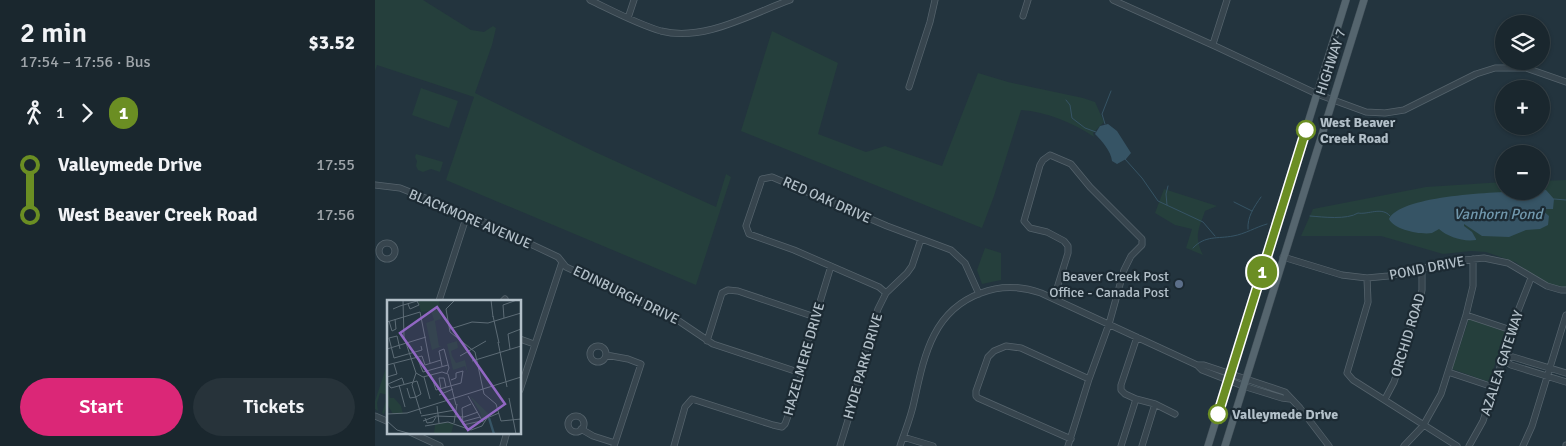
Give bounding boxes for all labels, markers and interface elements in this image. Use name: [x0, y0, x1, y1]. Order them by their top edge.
map controls: [1495, 15, 1550, 200]
button: layers: [1495, 15, 1550, 70]
text: 2 min: [20, 16, 87, 50]
street label: HIGHWAY 7: [1312, 27, 1350, 97]
text: $3.52: [309, 31, 355, 55]
text: 17:54 – 17:56 · Bus: [20, 52, 151, 72]
button: +: [1495, 80, 1550, 135]
icon: walk: [20, 99, 48, 127]
icon: forward: [73, 99, 101, 127]
text: 1: [119, 102, 128, 124]
text: 1: [56, 103, 65, 123]
place label: West Beaver Creek Road: [1320, 114, 1396, 147]
marker: West Beaver Creek Road: [1296, 120, 1316, 140]
button: −: [1495, 145, 1550, 200]
text: Valleymede Drive: [58, 153, 202, 177]
text: 17:55: [316, 155, 355, 175]
street label: RED OAK DRIVE: [780, 173, 874, 227]
street label: BLACKMORE AVENUE: [406, 186, 534, 253]
text: West Beaver Creek Road: [58, 203, 257, 227]
text: 17:56: [316, 205, 355, 225]
water label: Vanhorn Pond: [1454, 205, 1544, 223]
street label: POND DRIVE: [1388, 252, 1466, 284]
line badge: 1: [1246, 256, 1278, 288]
text: 1: [1257, 261, 1267, 283]
street label: EDINBURGH DRIVE: [570, 262, 682, 328]
place label: Beaver Creek Post Office - Canada Post: [1049, 268, 1169, 301]
marker: Beaver Creek Post Office - Canada Post: [1173, 278, 1185, 290]
street label: ORCHID ROAD: [1387, 291, 1429, 379]
inset map: [387, 300, 521, 434]
street label: HAZELMERE DRIVE: [780, 300, 828, 418]
street label: AZALEA GATEWAY: [1477, 308, 1527, 418]
street label: HYDE PARK DRIVE: [840, 311, 886, 421]
button: Start: [20, 378, 183, 436]
button: Tickets: [193, 378, 355, 436]
marker: Valleymede Drive: [1208, 404, 1228, 424]
place label: Valleymede Drive: [1232, 406, 1338, 423]

